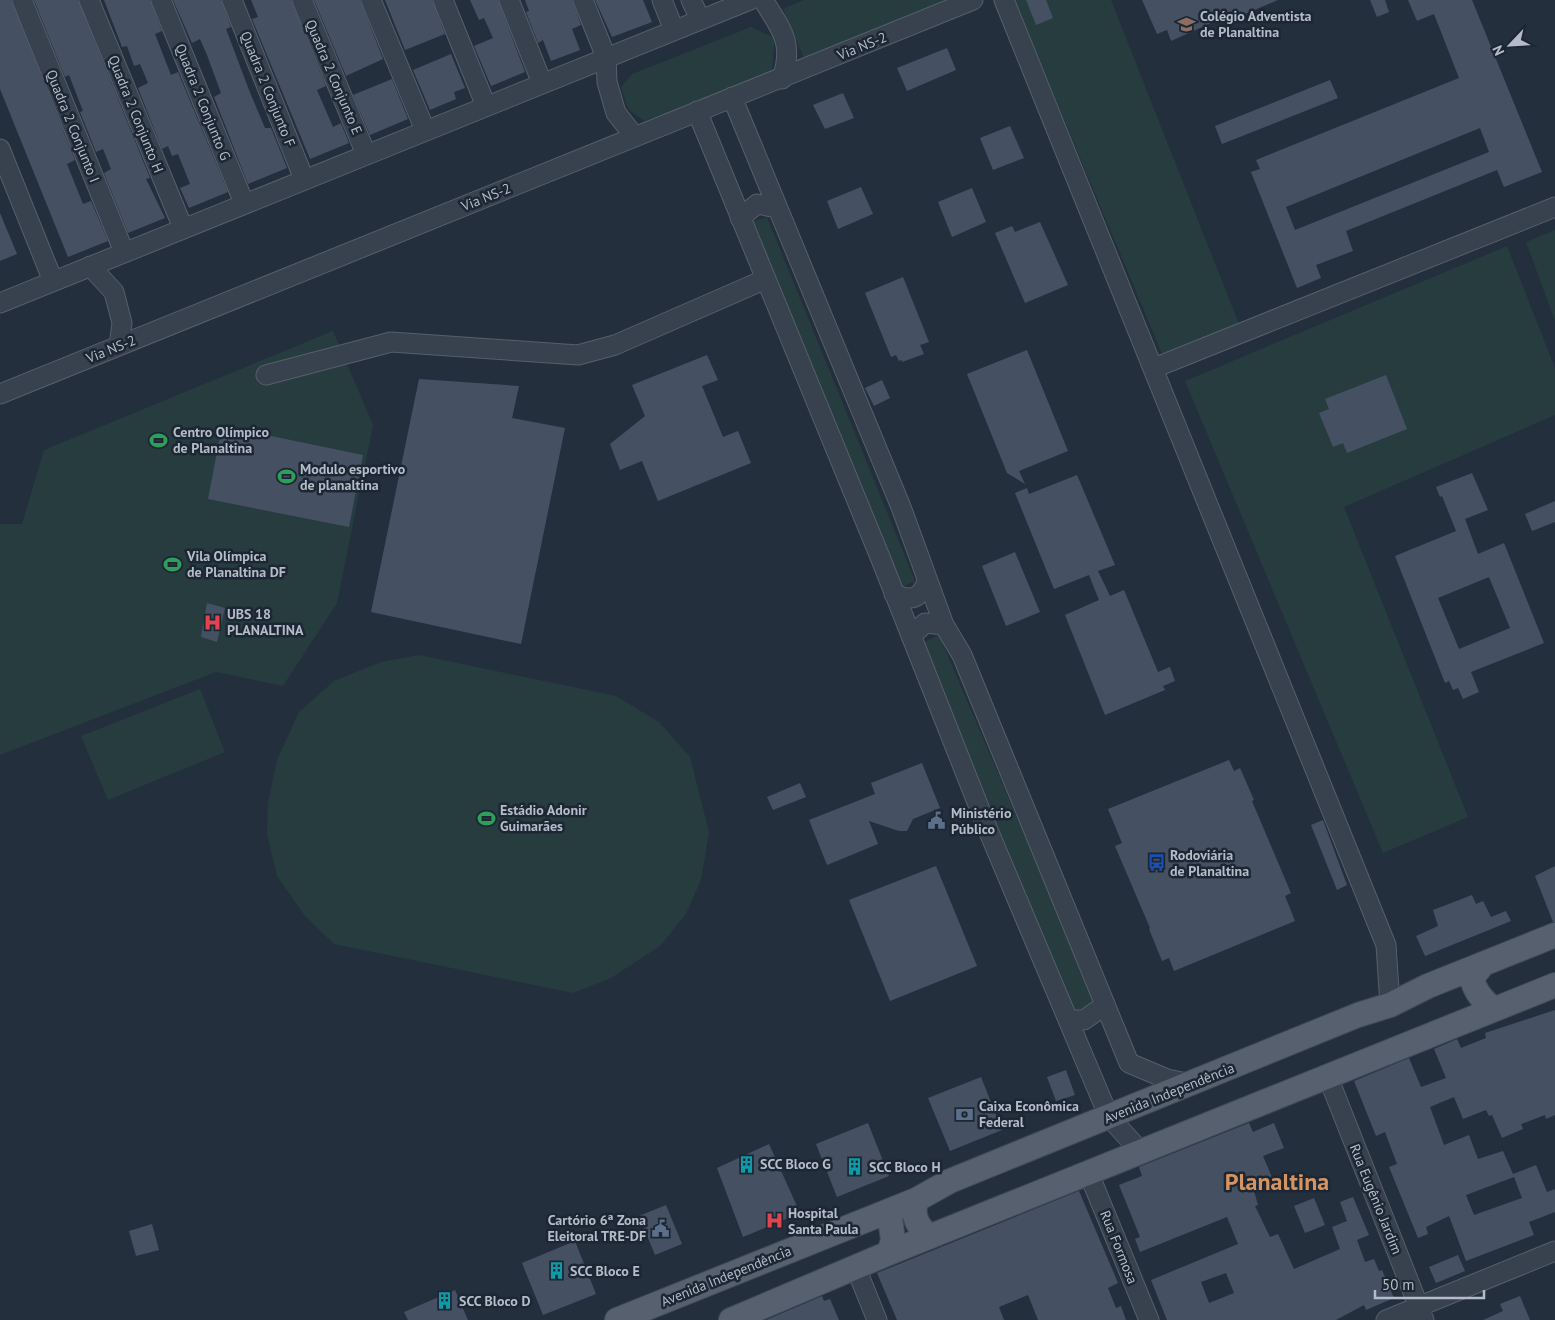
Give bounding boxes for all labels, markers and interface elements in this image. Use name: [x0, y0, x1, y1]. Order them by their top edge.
place label: Colégio Adventista de Planaltina: [1200, 7, 1312, 41]
school or university icon: Colégio Adventista de Planaltina: [1176, 14, 1196, 34]
street label: Quadra 2 Conjunto E: [302, 17, 366, 137]
north arrow: [1485, 20, 1535, 70]
street label: Via NS-2: [834, 28, 889, 64]
street label: Quadra 2 Conjunto F: [237, 29, 299, 149]
street label: Quadra 2 Conjunto G: [171, 41, 235, 163]
text: N: [1488, 43, 1508, 58]
street label: Quadra 2 Conjunto H: [104, 53, 168, 175]
street label: Quadra 2 Conjunto I: [42, 67, 104, 185]
street label: Via NS-2: [458, 179, 513, 215]
street label: Via NS-2: [83, 331, 138, 367]
place label: Centro Olímpico de Planaltina: [173, 423, 269, 457]
sports icon: Centro Olímpico de Planaltina: [149, 430, 169, 450]
place label: Modulo esportivo de planaltina: [300, 460, 406, 494]
sports icon: Modulo esportivo de planaltina: [276, 467, 296, 487]
place label: Vila Olímpica de Planaltina DF: [186, 547, 286, 581]
sports icon: Vila Olímpica de Planaltina DF: [163, 554, 183, 574]
place label: UBS 18 PLANALTINA: [227, 605, 304, 639]
hospital icon: UBS 18 PLANALTINA: [203, 612, 223, 632]
place label: Estádio Adonir Guimarães: [500, 801, 587, 835]
place label: Ministério Público: [951, 804, 1012, 838]
sports icon: Estádio Adonir Guimarães: [476, 808, 496, 828]
public building icon: Ministério Público: [927, 811, 947, 831]
place label: Rodoviária de Planaltina: [1170, 846, 1249, 880]
bus stop icon: Rodoviária de Planaltina: [1146, 853, 1166, 873]
street label: Avenida Independência: [1101, 1059, 1237, 1127]
place label: Caixa Econômica Federal: [979, 1097, 1079, 1131]
bank icon: Caixa Econômica Federal: [955, 1104, 975, 1124]
street label: Rua Eugênio Jardim: [1346, 1141, 1406, 1257]
building icon: SCC Bloco G: [736, 1154, 756, 1174]
place label: SCC Bloco G: [760, 1155, 831, 1173]
building icon: SCC Bloco H: [845, 1157, 865, 1177]
place label: SCC Bloco H: [869, 1158, 941, 1176]
district label: Planaltina: [1225, 1166, 1329, 1197]
place label: Hospital Santa Paula: [788, 1204, 859, 1238]
street label: Rua Formosa: [1096, 1208, 1142, 1286]
place label: Cartório 6ª Zona Eleitoral TRE-DF: [547, 1211, 646, 1245]
hospital icon: Hospital Santa Paula: [764, 1211, 784, 1231]
public building icon: Cartório 6ª Zona Eleitoral TRE-DF: [650, 1218, 670, 1238]
street label: Avenida Independência: [658, 1242, 794, 1310]
building icon: SCC Bloco E: [546, 1261, 566, 1281]
place label: SCC Bloco E: [570, 1262, 640, 1280]
scale bar: [1375, 1268, 1484, 1300]
text: 50 m: [1382, 1275, 1415, 1294]
building icon: SCC Bloco D: [435, 1291, 455, 1311]
place label: SCC Bloco D: [459, 1292, 530, 1310]

